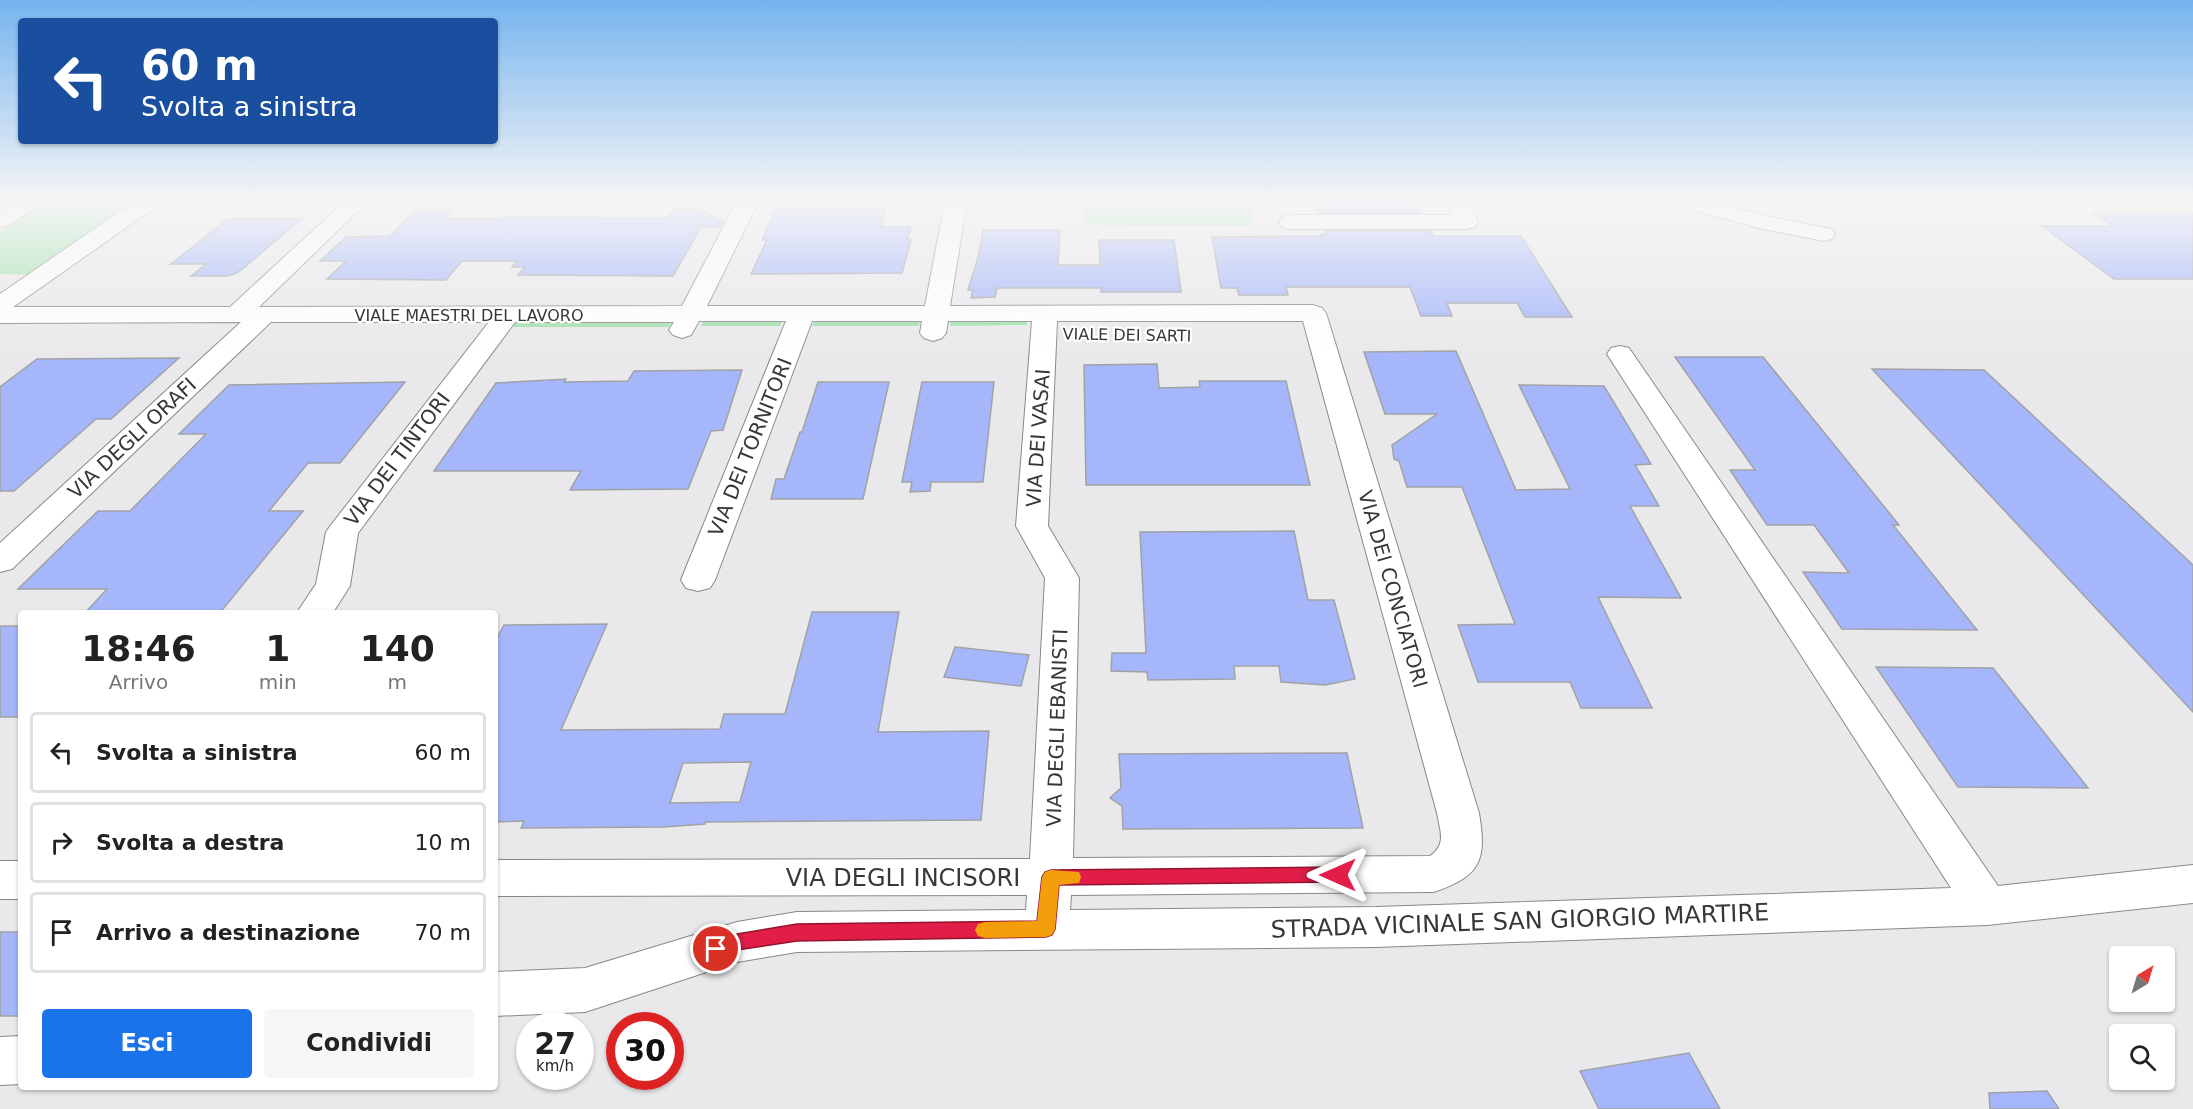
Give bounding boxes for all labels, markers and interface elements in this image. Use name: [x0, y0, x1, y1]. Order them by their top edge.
text: 60 m: [141, 41, 258, 90]
icon: left: [42, 42, 120, 120]
text: Svolta a sinistra: [141, 91, 357, 122]
street label: VIALE MAESTRI DEL LAVORO: [354, 306, 584, 325]
street label: VIALE DEI SARTI: [1062, 324, 1192, 346]
street label: VIA DEI TORNITORI: [703, 354, 797, 540]
street label: VIA DEI VASAI: [1021, 368, 1055, 508]
street label: VIA DEGLI ORAFI: [63, 372, 201, 504]
street label: VIA DEI TINTORI: [339, 388, 455, 530]
street label: VIA DEI CONCIATORI: [1353, 487, 1433, 691]
text: 18:46: [81, 628, 196, 669]
text: 1: [265, 628, 290, 669]
text: 140: [360, 628, 435, 669]
street label: VIA DEGLI EBANISTI: [1042, 629, 1072, 827]
text: Arrivo: [109, 670, 168, 694]
text: min: [259, 670, 297, 694]
text: m: [388, 670, 407, 694]
icon: left: [45, 736, 78, 769]
text: Svolta a sinistra: [96, 740, 298, 765]
text: 60 m: [415, 740, 471, 765]
icon: right: [45, 826, 78, 859]
text: Svolta a destra: [96, 830, 284, 855]
text: 10 m: [415, 830, 471, 855]
position arrow: [1306, 843, 1370, 907]
street label: VIA DEGLI INCISORI: [786, 864, 1020, 892]
street label: STRADA VICINALE SAN GIORGIO MARTIRE: [1270, 898, 1770, 944]
icon: arrive: [45, 916, 78, 949]
text: Arrivo a destinazione: [96, 920, 360, 945]
text: 70 m: [415, 920, 471, 945]
pin: [690, 923, 741, 974]
icon: arrive: [699, 932, 732, 965]
north arrow: [2109, 946, 2175, 1012]
map controls: [2109, 946, 2175, 1090]
button: Esci: [42, 1009, 252, 1078]
button: Condividi: [264, 1009, 474, 1078]
speed limit sign: 30: [606, 1012, 684, 1090]
button: search: [2109, 1024, 2175, 1090]
text: 27: [534, 1026, 576, 1061]
text: km/h: [536, 1057, 574, 1075]

